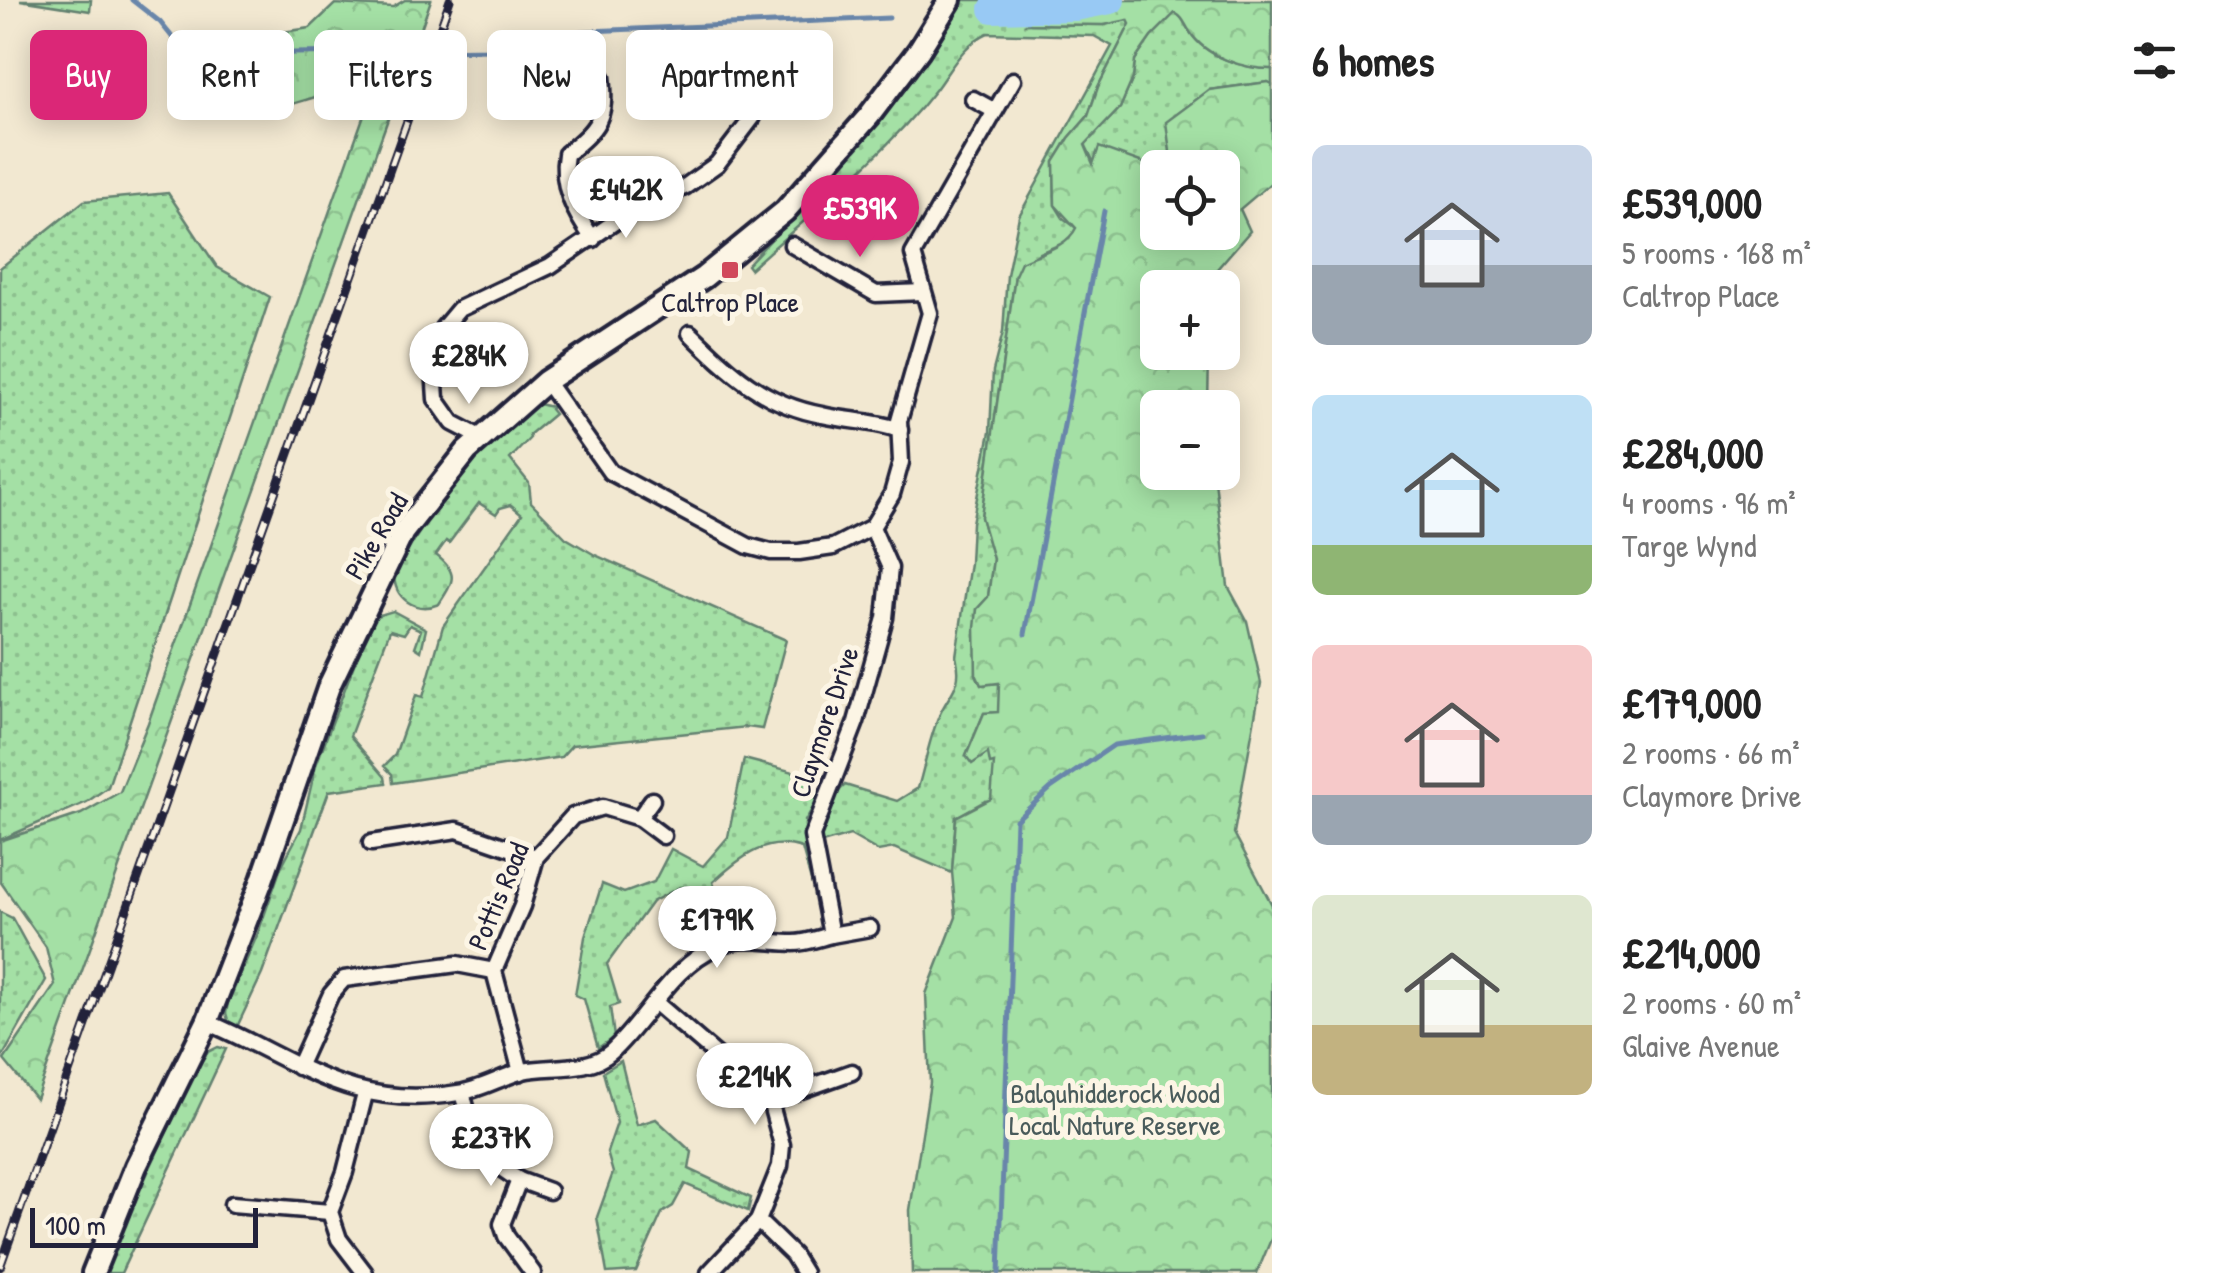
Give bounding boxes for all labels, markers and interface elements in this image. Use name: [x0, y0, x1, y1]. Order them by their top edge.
chip: Buy: [30, 30, 147, 120]
chip: Rent: [167, 30, 294, 120]
chip: Filters: [314, 30, 467, 120]
chip: New: [487, 30, 606, 120]
chip: Apartment: [626, 30, 833, 120]
text: 6 homes: [1312, 32, 1434, 89]
icon: filters: [2127, 33, 2182, 88]
map controls: [1140, 150, 1240, 490]
button: locate: [1140, 150, 1240, 250]
pin: £442K: [556, 156, 696, 241]
text: £442K: [589, 167, 663, 210]
text: £539,000: [1622, 174, 1762, 231]
pin: £539K: [790, 175, 930, 260]
icon: home: [1392, 185, 1512, 305]
text: £539K: [823, 186, 897, 229]
text: 5 rooms · 168 m²: [1622, 231, 1811, 274]
marker: Caltrop Place: [719, 259, 741, 281]
button: +: [1140, 270, 1240, 370]
text: Caltrop Place: [1622, 274, 1779, 317]
place label: Caltrop Place: [661, 283, 799, 321]
pin: £284K: [399, 322, 539, 407]
text: £284K: [431, 333, 507, 376]
button: −: [1140, 390, 1240, 490]
text: £284,000: [1622, 424, 1764, 481]
icon: home: [1392, 435, 1512, 555]
text: 4 rooms · 96 m²: [1622, 481, 1796, 524]
street label: Pike Road: [335, 486, 417, 586]
text: Targe Wynd: [1622, 524, 1756, 567]
street label: Claymore Drive: [780, 642, 868, 802]
text: £179,000: [1622, 674, 1761, 731]
icon: home: [1392, 685, 1512, 805]
text: 2 rooms · 66 m²: [1622, 731, 1800, 774]
text: Claymore Drive: [1622, 774, 1801, 817]
street label: Pottis Road: [458, 836, 538, 956]
pin: £179K: [647, 886, 787, 971]
text: £179K: [680, 897, 754, 940]
text: £214,000: [1622, 924, 1761, 981]
icon: home: [1392, 935, 1512, 1055]
text: 2 rooms · 60 m²: [1622, 981, 1801, 1024]
text: Glaive Avenue: [1622, 1024, 1780, 1067]
pin: £214K: [685, 1043, 825, 1128]
text: £214K: [719, 1054, 791, 1097]
park label: Balquhidderock Wood Local Nature Reserve: [1009, 1074, 1221, 1144]
pin: £237K: [421, 1104, 561, 1189]
text: £237K: [451, 1115, 531, 1158]
scale bar: [30, 1203, 258, 1248]
text: 100 m: [45, 1206, 106, 1244]

